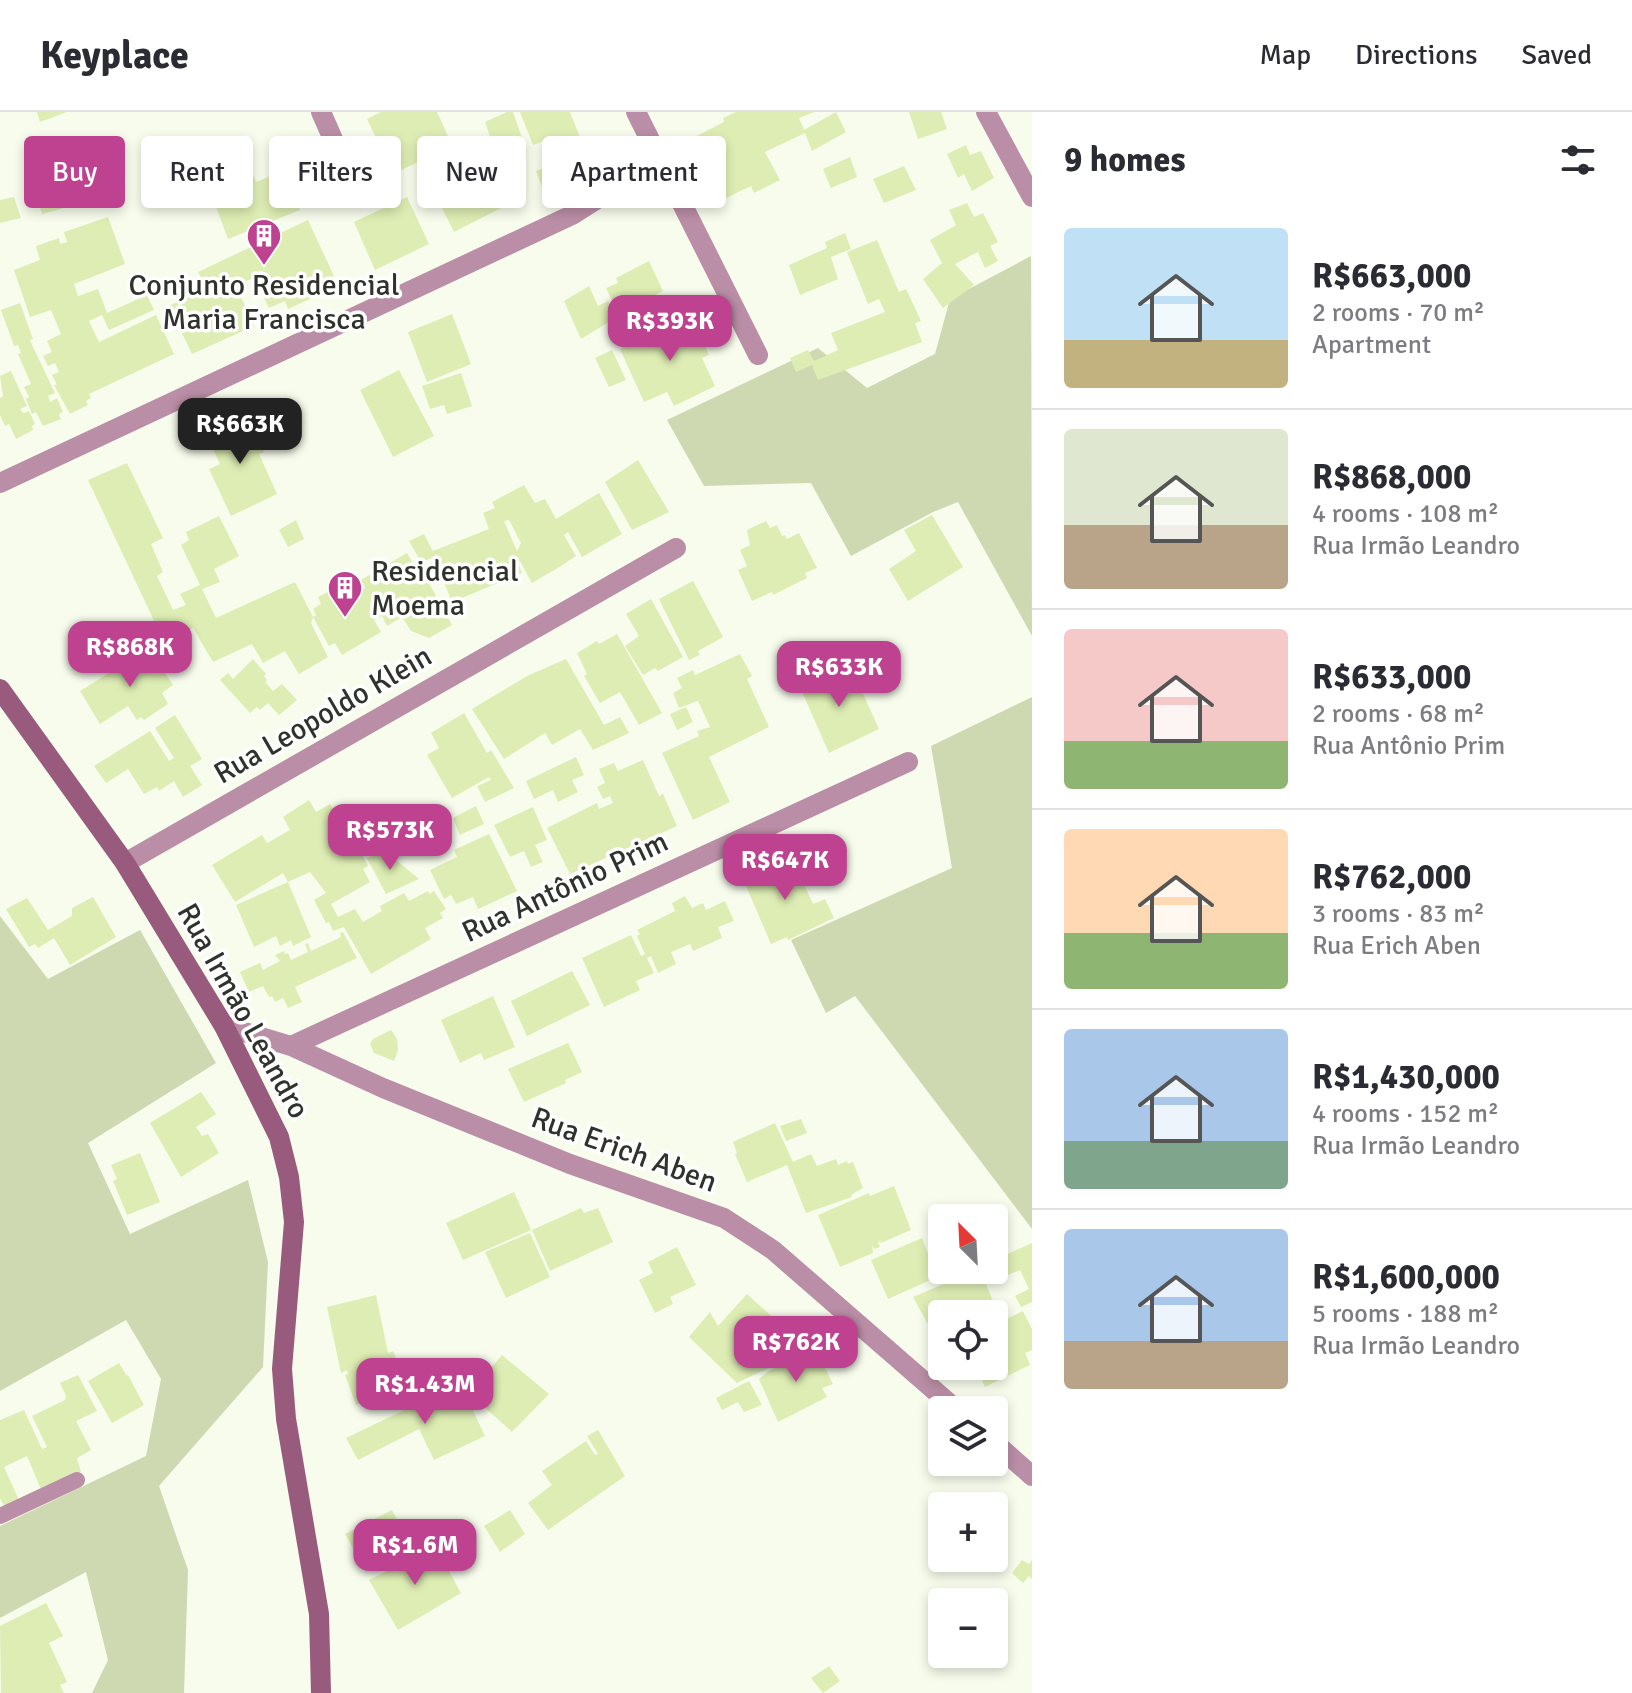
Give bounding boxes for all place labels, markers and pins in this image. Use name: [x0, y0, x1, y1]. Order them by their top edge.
building icon: Conjunto Residencial Maria Francisca: [245, 217, 283, 267]
place label: Conjunto Residencial Maria Francisca: [128, 267, 400, 338]
pin: R$393K: [605, 295, 735, 363]
pin: R$663K: [175, 398, 305, 466]
place label: Residencial Moema: [371, 553, 519, 624]
building icon: Residencial Moema: [326, 569, 364, 619]
pin: R$868K: [65, 621, 195, 689]
pin: R$633K: [774, 641, 904, 709]
pin: R$573K: [325, 804, 455, 872]
pin: R$647K: [720, 834, 850, 902]
pin: R$762K: [731, 1316, 861, 1384]
pin: R$1.43M: [351, 1358, 499, 1426]
pin: R$1.6M: [350, 1519, 480, 1587]

